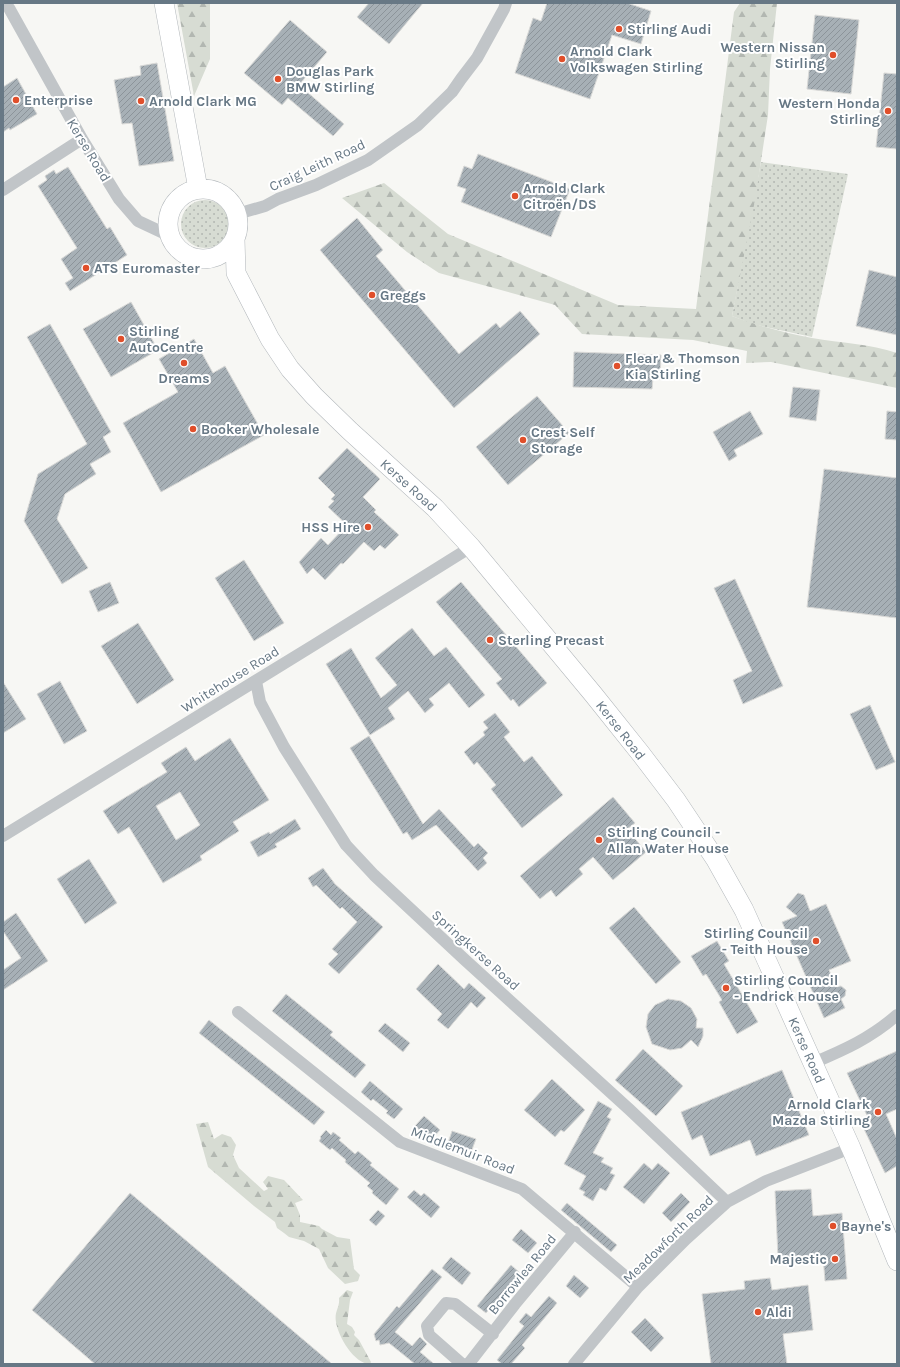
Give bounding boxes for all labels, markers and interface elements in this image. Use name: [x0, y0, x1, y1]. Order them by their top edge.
place label: Stirling Audi: [627, 21, 712, 38]
marker: Stirling Audi: [614, 24, 624, 34]
place label: Western Nissan Stirling: [720, 39, 825, 72]
place label: Arnold Clark Volkswagen Stirling: [570, 43, 703, 76]
marker: Western Nissan Stirling: [828, 50, 838, 60]
marker: Arnold Clark Volkswagen Stirling: [557, 54, 567, 64]
place label: Douglas Park BMW Stirling: [286, 63, 375, 96]
marker: Douglas Park BMW Stirling: [273, 74, 283, 84]
place label: Enterprise: [24, 92, 93, 109]
place label: Arnold Clark MG: [149, 93, 257, 110]
marker: Enterprise: [11, 95, 21, 105]
place label: Western Honda Stirling: [778, 95, 880, 128]
marker: Arnold Clark MG: [136, 96, 146, 106]
marker: Western Honda Stirling: [883, 106, 893, 116]
street label: Kerse Road: [63, 116, 114, 185]
street label: Craig Leith Road: [267, 136, 368, 195]
place label: Arnold Clark Citroën/DS: [523, 180, 606, 213]
marker: Arnold Clark Citroën/DS: [510, 191, 520, 201]
place label: ATS Euromaster: [94, 260, 200, 277]
marker: ATS Euromaster: [81, 263, 91, 273]
place label: Greggs: [380, 287, 426, 304]
marker: Greggs: [367, 290, 377, 300]
place label: Stirling AutoCentre: [129, 323, 203, 356]
marker: Stirling AutoCentre: [116, 334, 126, 344]
place label: Flear & Thomson Kia Stirling: [625, 350, 740, 383]
marker: Dreams: [179, 358, 189, 368]
marker: Flear & Thomson Kia Stirling: [612, 361, 622, 371]
place label: Dreams: [158, 370, 210, 387]
place label: Booker Wholesale: [201, 421, 320, 438]
marker: Booker Wholesale: [188, 424, 198, 434]
place label: Crest Self Storage: [531, 424, 596, 457]
marker: Crest Self Storage: [518, 435, 528, 445]
street label: Kerse Road: [377, 455, 441, 515]
place label: HSS Hire: [301, 519, 360, 536]
marker: HSS Hire: [363, 522, 373, 532]
place label: Sterling Precast: [498, 632, 605, 649]
marker: Sterling Precast: [485, 635, 495, 645]
street label: Whitehouse Road: [178, 642, 282, 716]
street label: Kerse Road: [592, 697, 649, 763]
place label: Stirling Council - Allan Water House: [607, 824, 729, 857]
marker: Stirling Council - Allan Water House: [594, 835, 604, 845]
street label: Springkerse Road: [428, 906, 523, 994]
place label: Stirling Council - Teith House: [704, 925, 808, 958]
marker: Stirling Council - Teith House: [811, 936, 821, 946]
place label: Stirling Council - Endrick House: [734, 972, 839, 1005]
marker: Stirling Council - Endrick House: [721, 983, 731, 993]
street label: Kerse Road: [784, 1014, 829, 1086]
place label: Arnold Clark Mazda Stirling: [772, 1096, 871, 1129]
marker: Arnold Clark Mazda Stirling: [873, 1107, 883, 1117]
street label: Middlemuir Road: [408, 1123, 517, 1178]
street label: Meadowforth Road: [619, 1192, 717, 1287]
place label: Bayne's: [841, 1218, 891, 1235]
marker: Bayne's: [828, 1221, 838, 1231]
street label: Borrowlea Road: [485, 1231, 560, 1318]
place label: Majestic: [770, 1251, 827, 1268]
marker: Majestic: [830, 1254, 840, 1264]
place label: Aldi: [766, 1304, 792, 1321]
marker: Aldi: [753, 1307, 763, 1317]

